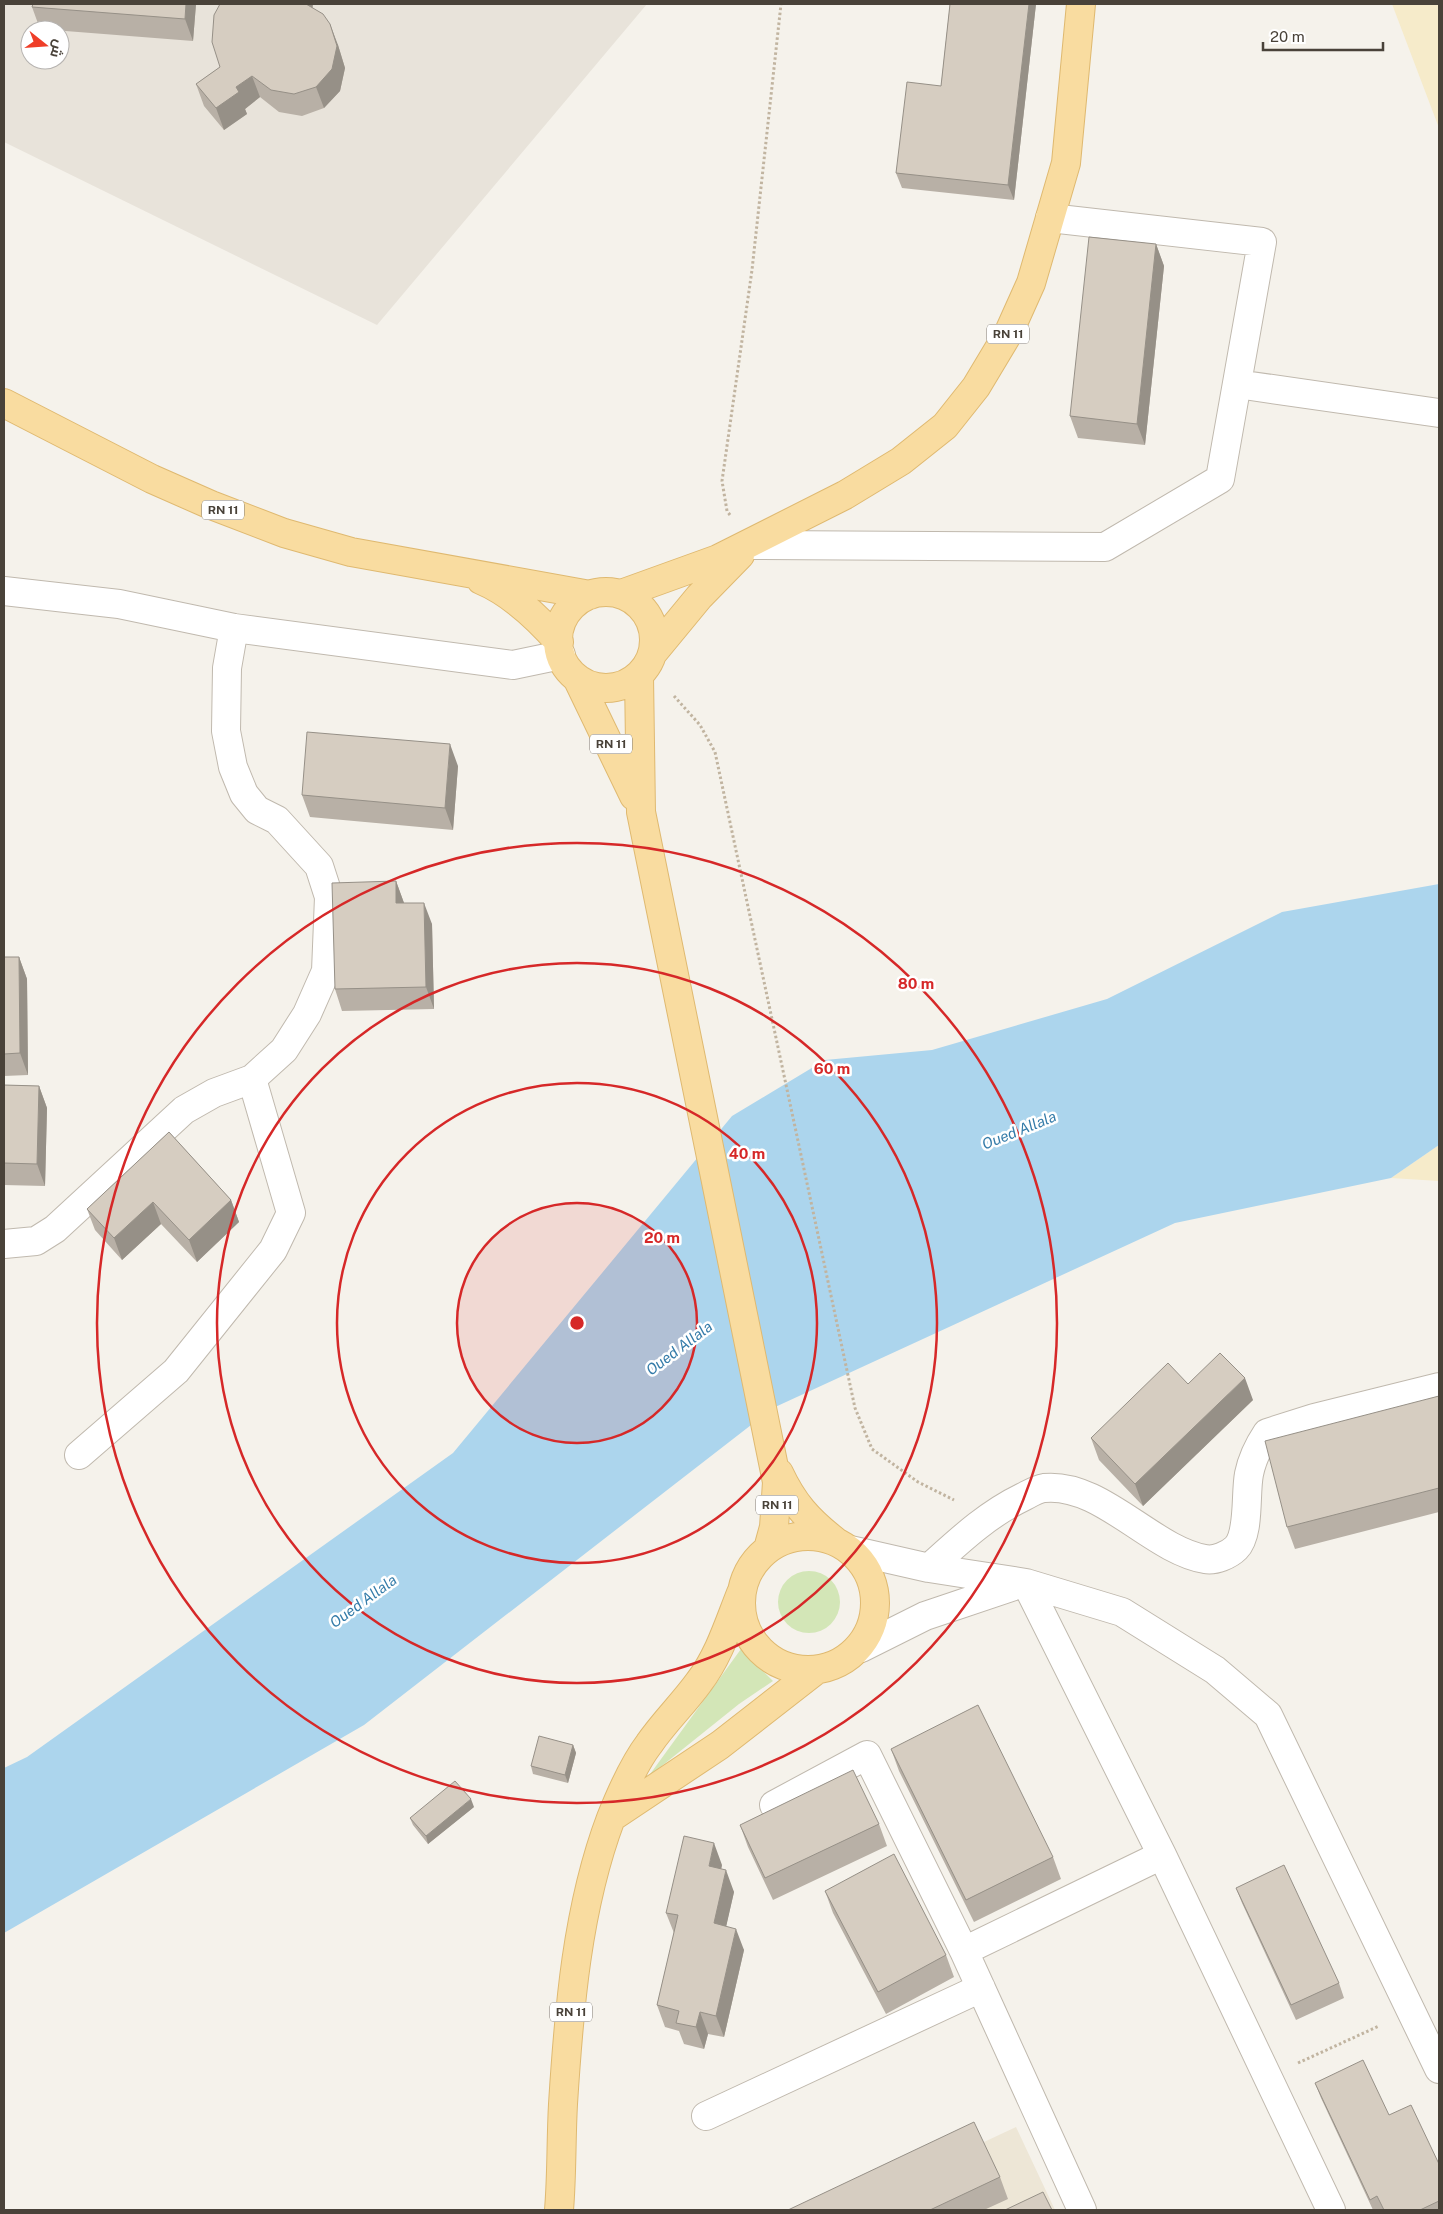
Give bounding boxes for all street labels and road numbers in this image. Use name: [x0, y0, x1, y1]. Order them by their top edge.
road number: RN 11: [987, 324, 1029, 344]
road number: RN 11: [202, 500, 244, 520]
road number: RN 11: [590, 734, 632, 754]
road number: RN 11: [756, 1496, 798, 1514]
road number: RN 11: [550, 2002, 592, 2021]

